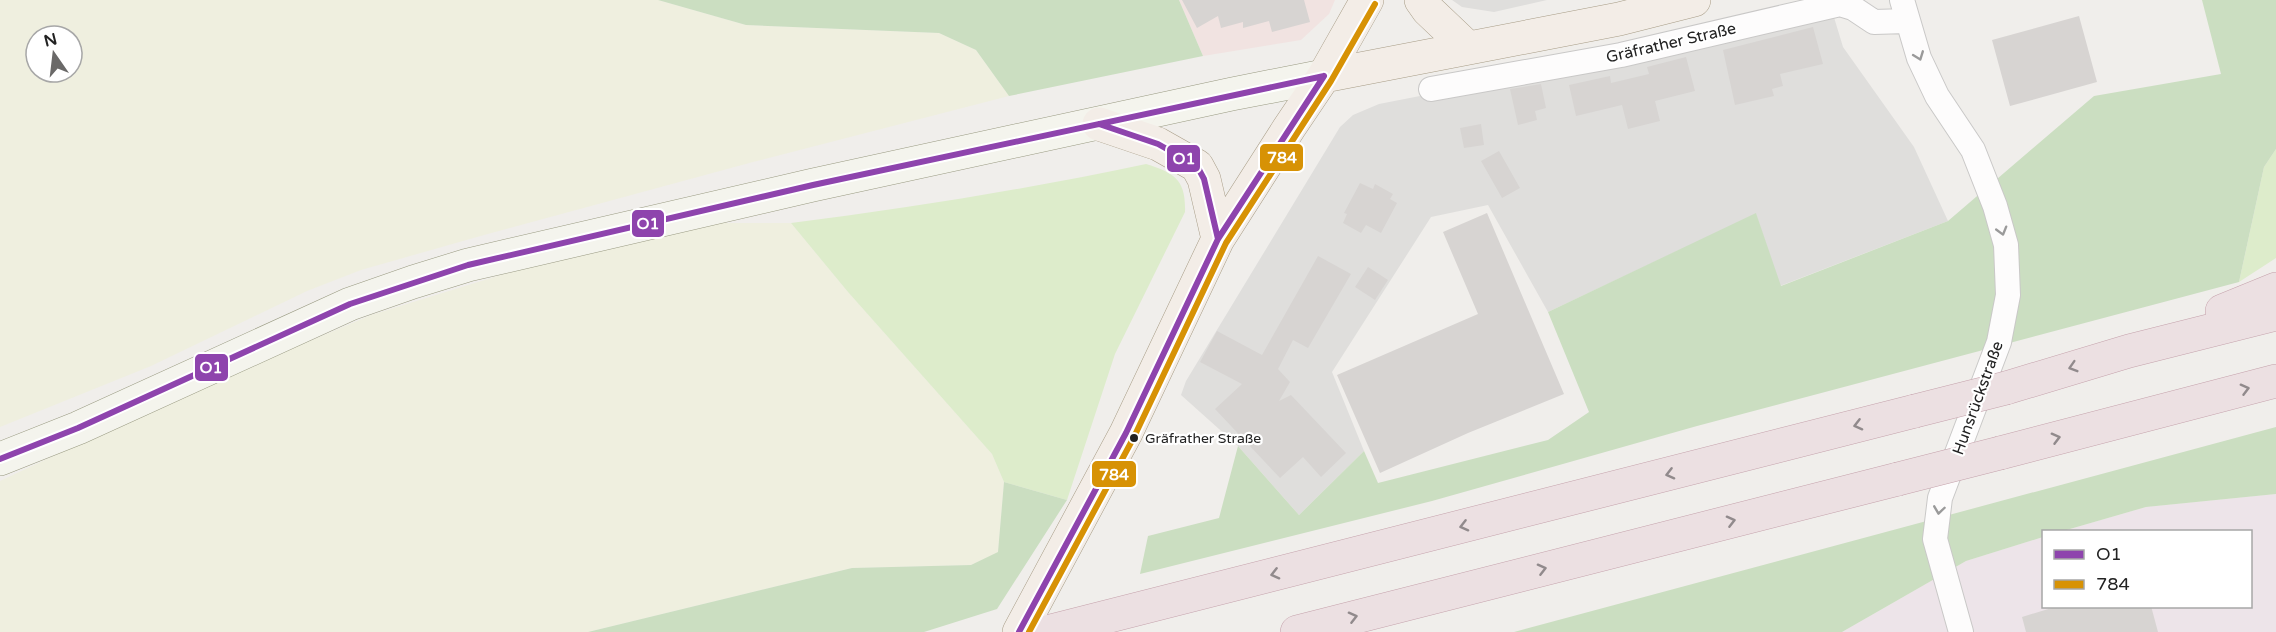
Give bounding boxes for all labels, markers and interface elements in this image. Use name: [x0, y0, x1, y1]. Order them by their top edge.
street label: Gräfrather Straße: [1604, 18, 1738, 68]
north arrow: [24, 24, 84, 84]
text: N: [42, 29, 59, 52]
one-way arrow: [1911, 50, 1924, 61]
line badge: 784: [1259, 143, 1304, 172]
line badge: O1: [1166, 144, 1201, 173]
text: 784: [1267, 148, 1297, 168]
text: O1: [1172, 149, 1196, 169]
line badge: O1: [631, 209, 665, 238]
text: O1: [636, 214, 660, 234]
one-way arrow: [1995, 225, 2007, 236]
street label: Hunsrückstraße: [1948, 338, 2008, 458]
line badge: O1: [194, 353, 229, 382]
text: O1: [199, 358, 223, 378]
one-way arrow: [2068, 360, 2079, 372]
one-way arrow: [2240, 384, 2250, 397]
one-way arrow: [1854, 418, 1864, 431]
place label: Gräfrather Straße: [1145, 430, 1261, 447]
marker: Gräfrather Straße: [1128, 432, 1140, 444]
one-way arrow: [2050, 433, 2061, 445]
line badge: 784: [1091, 460, 1137, 488]
text: 784: [1099, 465, 1129, 485]
one-way arrow: [1665, 466, 1675, 479]
one-way arrow: [1933, 506, 1945, 515]
one-way arrow: [1726, 515, 1736, 528]
one-way arrow: [1459, 519, 1469, 532]
legend: [2042, 530, 2252, 608]
text: O1: [2096, 543, 2122, 565]
one-way arrow: [1537, 563, 1547, 576]
one-way arrow: [1270, 566, 1280, 579]
text: 784: [2096, 573, 2130, 595]
one-way arrow: [1348, 612, 1358, 625]

